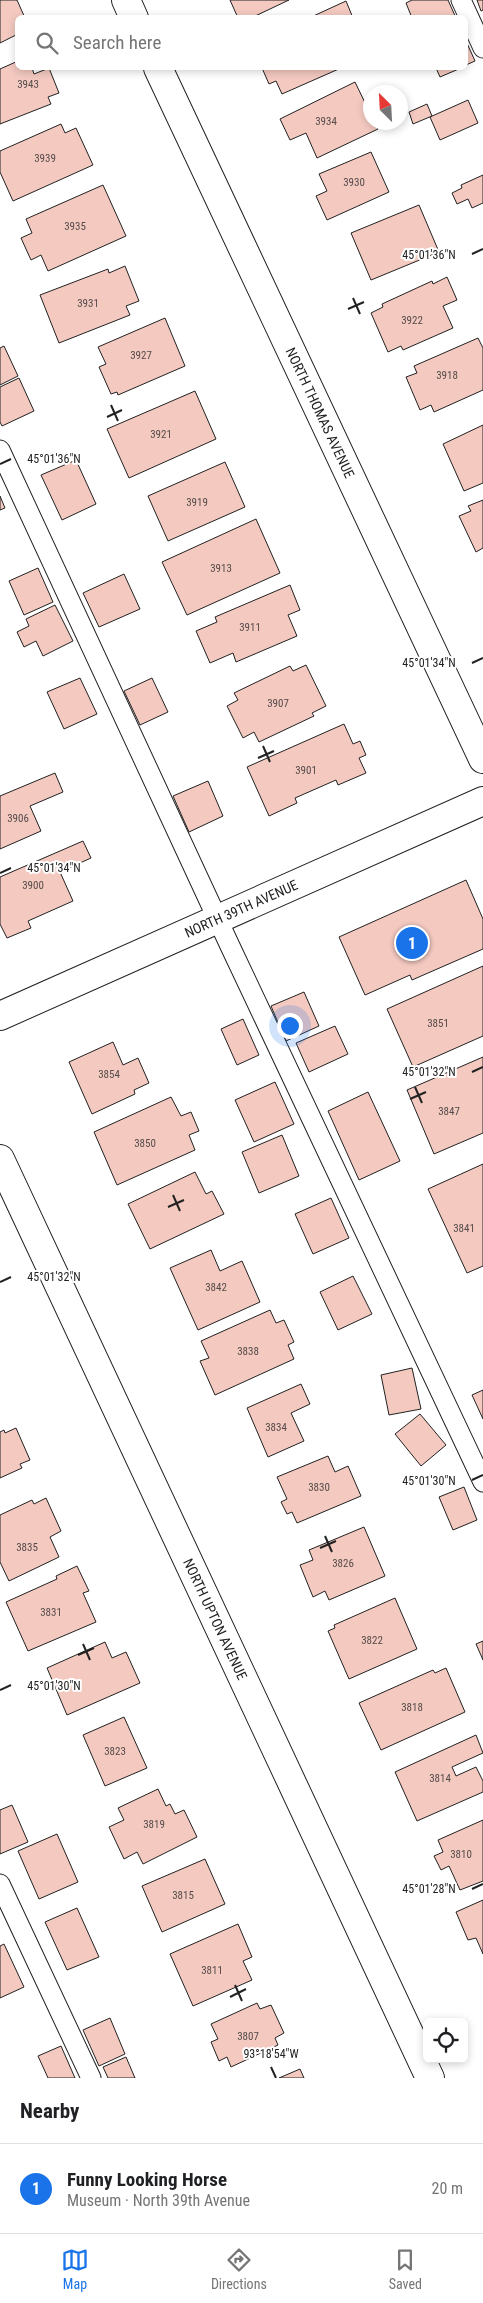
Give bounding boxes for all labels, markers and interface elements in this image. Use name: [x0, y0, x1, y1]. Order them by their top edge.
search box: [15, 15, 468, 70]
icon: search: [33, 29, 61, 57]
text: Search here: [73, 31, 161, 54]
house number: 3943: [17, 78, 39, 91]
north arrow: [363, 85, 408, 130]
house number: 3934: [315, 115, 337, 128]
house number: 3939: [34, 152, 56, 165]
house number: 3930: [343, 176, 365, 189]
house number: 3935: [64, 220, 86, 233]
text: 45°01'36"N: [402, 248, 456, 262]
house number: 3931: [77, 297, 99, 310]
house number: 3922: [401, 314, 423, 327]
street label: NORTH THOMAS AVENUE: [283, 345, 358, 481]
house number: 3927: [130, 349, 152, 362]
house number: 3918: [436, 369, 458, 382]
house number: 3921: [150, 428, 172, 441]
text: 45°01'36"N: [27, 452, 81, 466]
house number: 3919: [186, 496, 208, 509]
house number: 3913: [210, 562, 232, 575]
house number: 3911: [239, 621, 261, 634]
text: 45°01'34"N: [402, 656, 456, 670]
house number: 3907: [267, 697, 289, 710]
house number: 3901: [295, 764, 317, 777]
house number: 3906: [7, 812, 29, 825]
text: 45°01'34"N: [27, 861, 81, 875]
street label: NORTH 39TH AVENUE: [182, 876, 300, 941]
house number: 3900: [22, 879, 44, 892]
pin: 1: [396, 924, 428, 962]
your location: [277, 1013, 303, 1039]
house number: 3851: [427, 1017, 449, 1030]
text: 45°01'32"N: [402, 1065, 456, 1079]
house number: 3854: [98, 1068, 120, 1081]
house number: 3847: [438, 1105, 460, 1118]
house number: 3850: [134, 1137, 156, 1150]
house number: 3841: [453, 1222, 475, 1235]
text: 45°01'32"N: [27, 1270, 81, 1284]
house number: 3842: [205, 1281, 227, 1294]
house number: 3838: [237, 1345, 259, 1358]
house number: 3834: [265, 1421, 287, 1434]
text: 45°01'30"N: [402, 1474, 456, 1488]
house number: 3830: [308, 1481, 330, 1494]
house number: 3835: [16, 1541, 38, 1554]
street label: NORTH UPTON AVENUE: [180, 1556, 251, 1682]
house number: 3826: [332, 1557, 354, 1570]
house number: 3831: [40, 1606, 62, 1619]
house number: 3822: [361, 1634, 383, 1647]
text: 45°01'30"N: [27, 1679, 81, 1693]
house number: 3818: [401, 1701, 423, 1714]
house number: 3823: [104, 1745, 126, 1758]
house number: 3814: [429, 1772, 451, 1785]
house number: 3819: [143, 1818, 165, 1831]
house number: 3810: [450, 1848, 472, 1861]
text: 45°01'28"N: [402, 1882, 456, 1896]
house number: 3815: [172, 1889, 194, 1902]
house number: 3811: [201, 1964, 223, 1977]
map controls: [423, 2018, 468, 2063]
button: locate: [423, 2018, 468, 2063]
house number: 3807: [237, 2030, 259, 2043]
text: 93°18'54"W: [243, 2047, 299, 2061]
text: Nearby: [20, 2099, 79, 2123]
text: Funny Looking Horse: [67, 2168, 227, 2191]
text: 1: [32, 2179, 40, 2198]
text: 20 m: [431, 2179, 463, 2198]
text: Museum · North 39th Avenue: [67, 2191, 250, 2210]
tab: Map: [61, 2246, 89, 2292]
tab: Directions: [211, 2246, 267, 2292]
tab: Saved: [389, 2246, 422, 2292]

